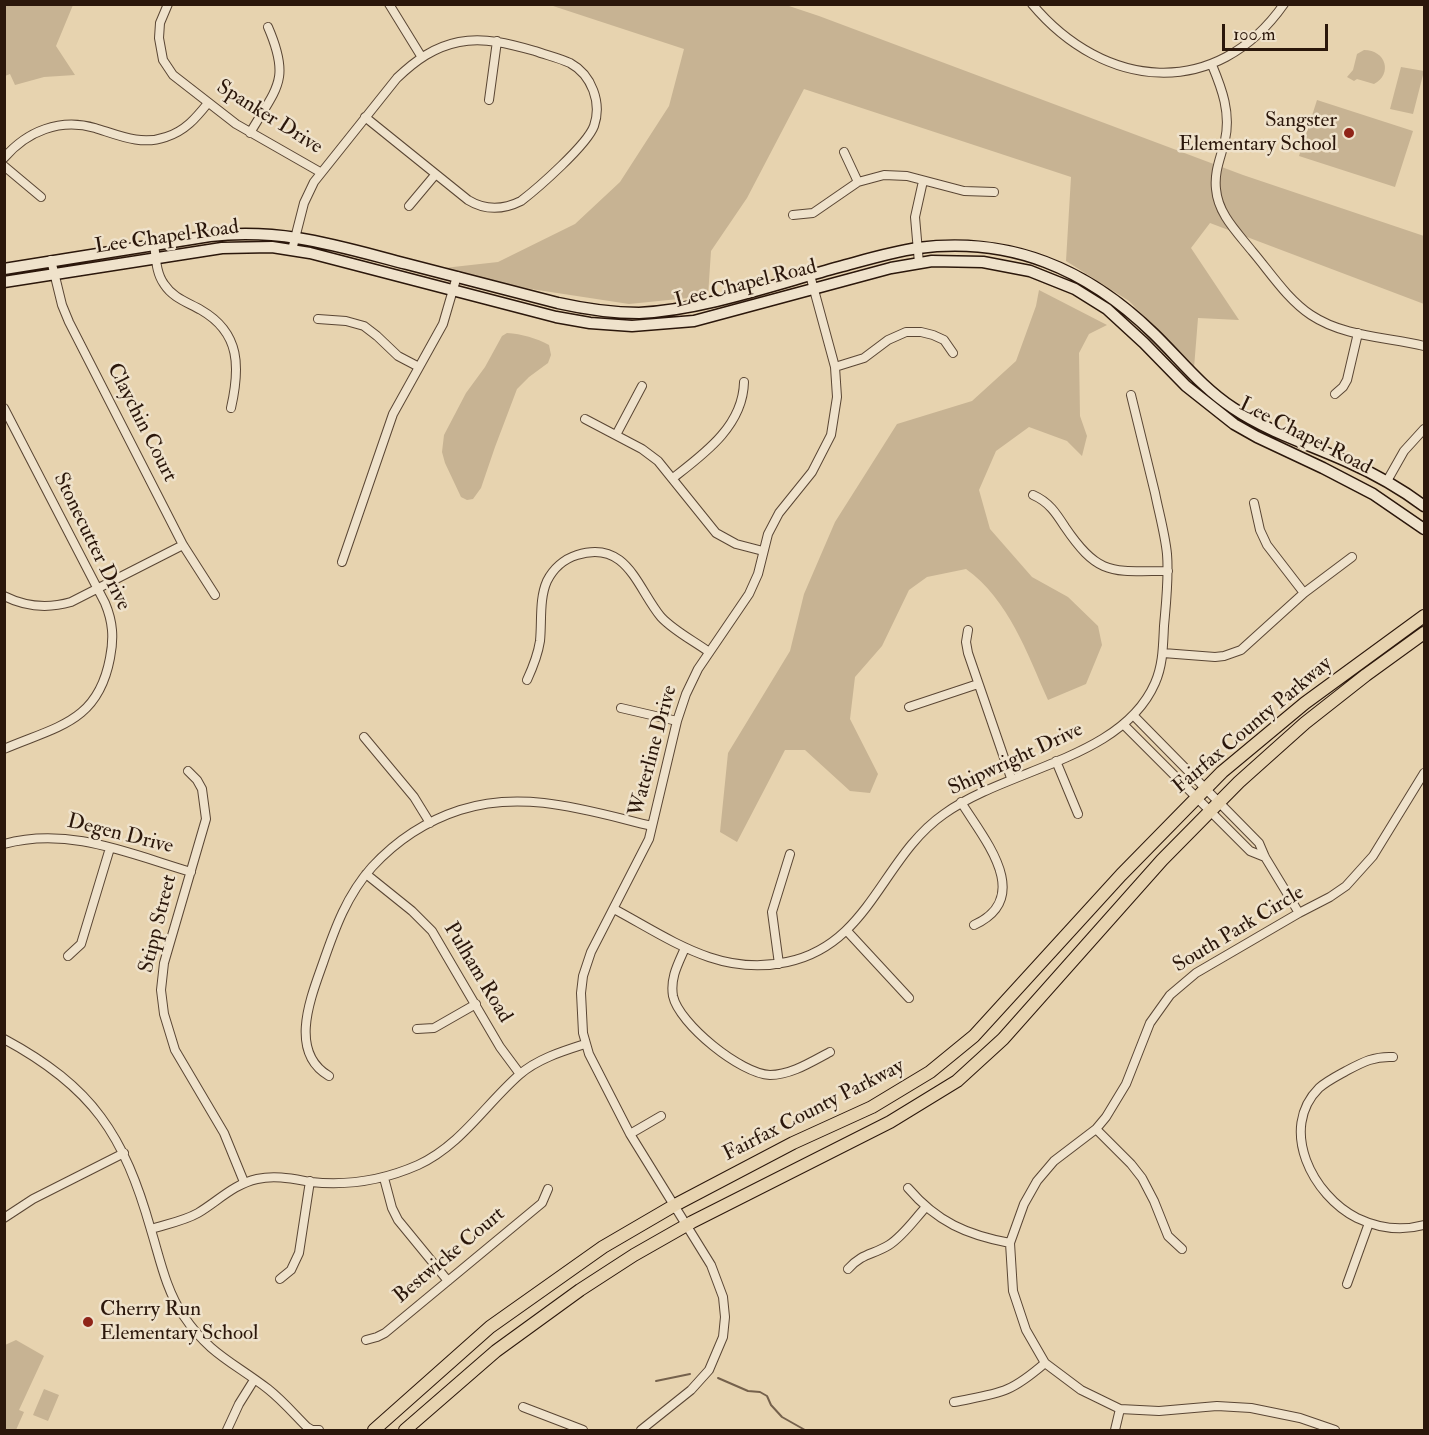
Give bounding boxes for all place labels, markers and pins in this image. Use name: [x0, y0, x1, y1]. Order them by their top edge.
place label: Sangster Elementary School: [1179, 108, 1337, 158]
marker: Sangster Elementary School: [1342, 126, 1356, 140]
place label: Cherry Run Elementary School: [100, 1297, 258, 1347]
marker: Cherry Run Elementary School: [81, 1315, 95, 1329]

